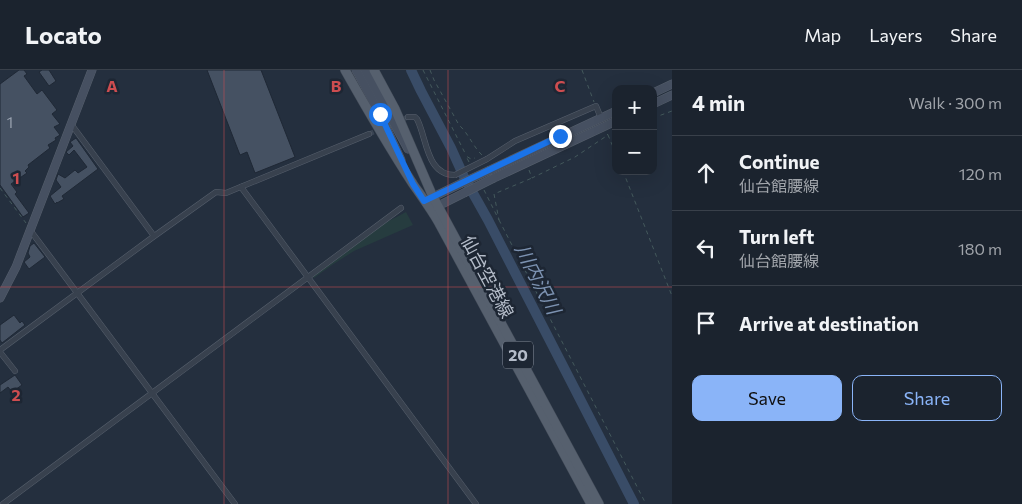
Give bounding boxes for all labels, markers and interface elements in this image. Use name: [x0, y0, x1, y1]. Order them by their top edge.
text: Locato: [25, 20, 102, 49]
text: Map: [804, 24, 841, 46]
text: Layers: [869, 24, 922, 46]
text: Share: [950, 24, 997, 46]
text: A: [106, 76, 118, 95]
text: B: [331, 76, 342, 95]
text: C: [555, 76, 566, 95]
map controls: [612, 85, 657, 175]
button: +: [612, 85, 657, 130]
text: 4 min: [692, 90, 745, 115]
text: Walk · 300 m: [908, 93, 1002, 112]
route start: [369, 103, 392, 126]
house number: 1: [7, 113, 13, 131]
route end: [549, 125, 572, 148]
button: −: [612, 130, 657, 175]
text: Continue: [739, 150, 819, 173]
icon: ahead: [692, 159, 720, 187]
text: 120 m: [959, 164, 1002, 183]
text: 1: [12, 168, 20, 187]
text: 仙台館腰線: [739, 176, 819, 195]
text: Turn left: [739, 225, 814, 248]
street label: 仙台空港線: [457, 232, 519, 321]
icon: left: [692, 234, 720, 262]
text: 180 m: [958, 239, 1002, 258]
water label: 川内沢川: [511, 240, 567, 320]
text: 仙台館腰線: [739, 251, 819, 270]
icon: arrive: [692, 309, 720, 337]
text: Arrive at destination: [739, 312, 919, 335]
road number: 20: [503, 342, 533, 368]
button: Save: [692, 375, 842, 421]
button: Share: [852, 375, 1002, 421]
text: 2: [11, 385, 21, 404]

